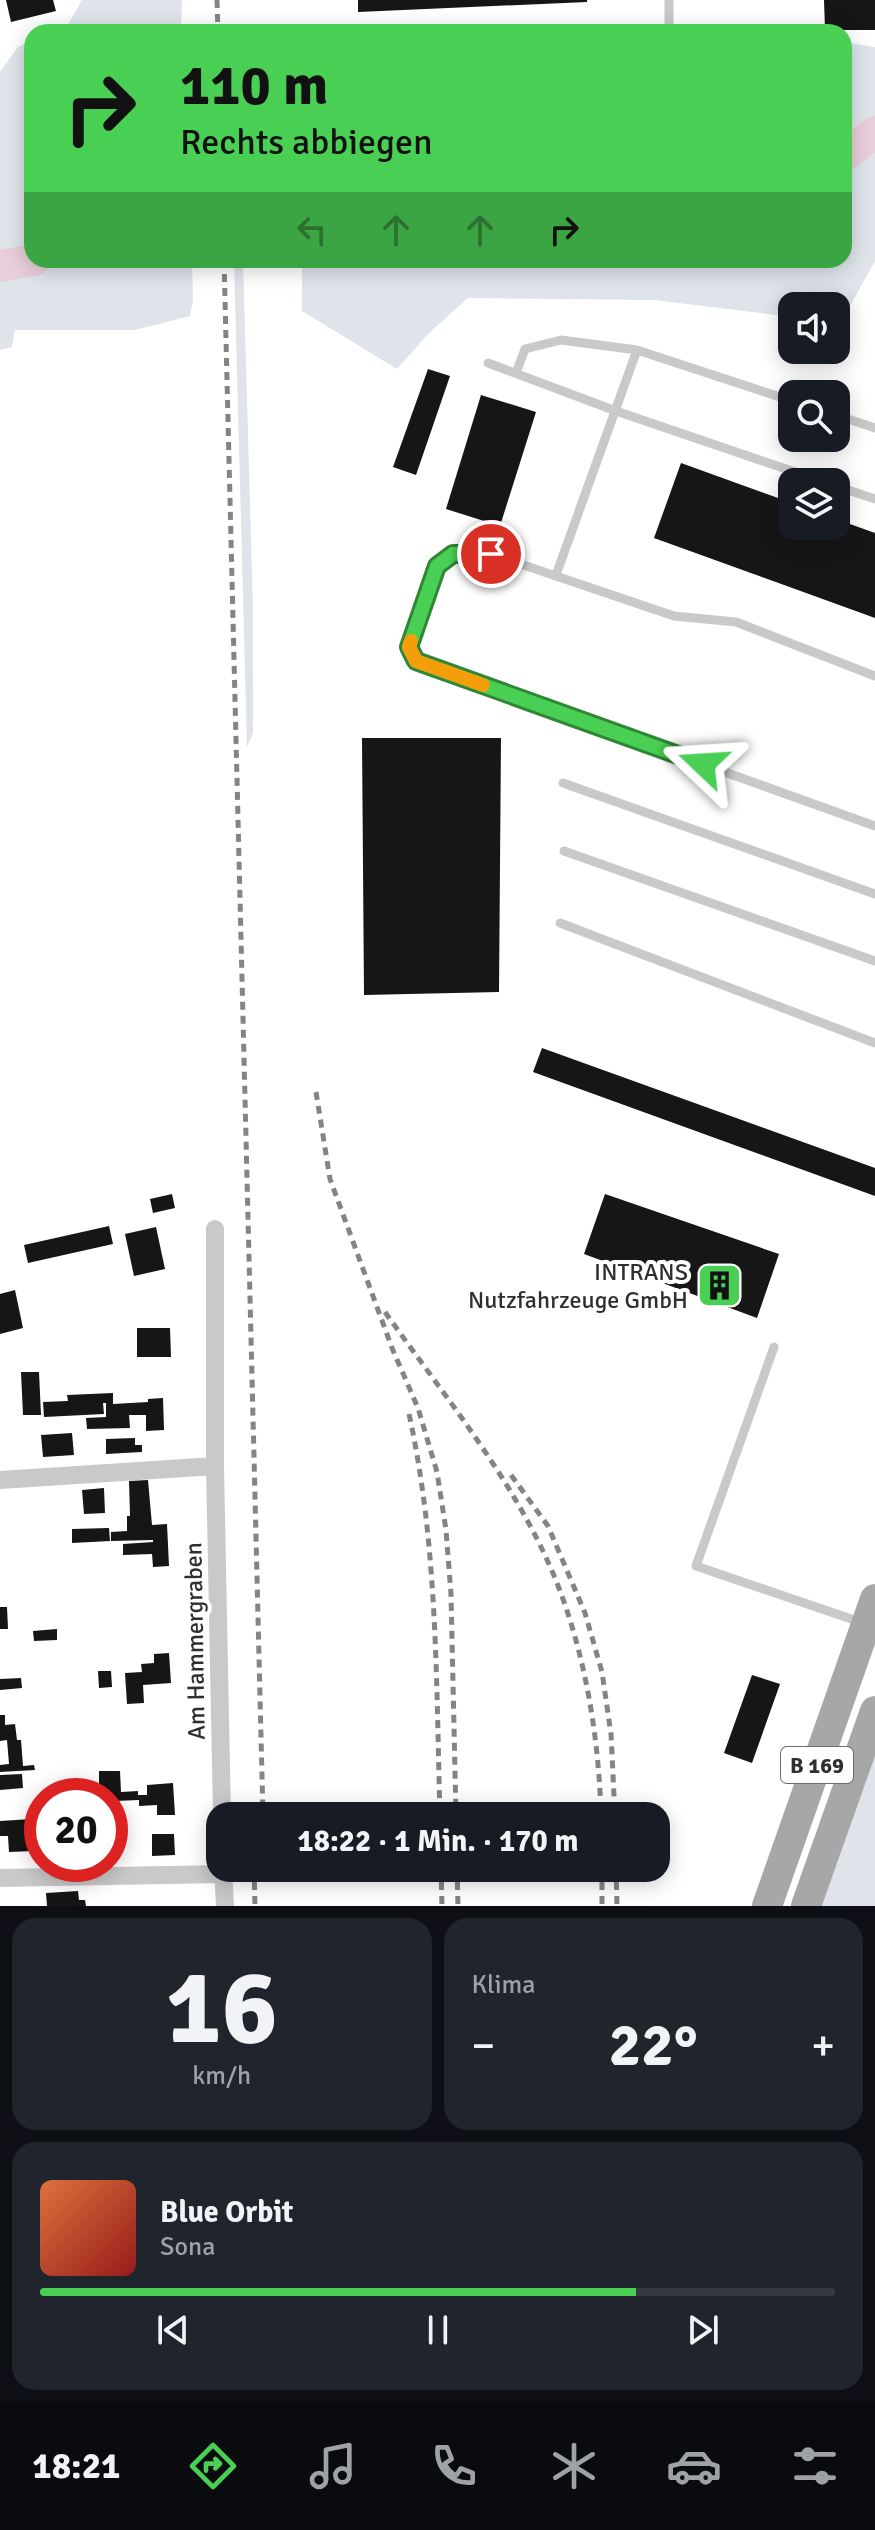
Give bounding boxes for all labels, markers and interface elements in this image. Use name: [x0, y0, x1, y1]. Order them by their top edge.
text: 110 m: [180, 51, 328, 120]
icon: right: [48, 56, 152, 160]
text: Rechts abbiegen: [180, 120, 433, 165]
icon: left: [290, 208, 334, 252]
icon: ahead: [374, 208, 418, 252]
icon: ahead: [458, 208, 502, 252]
icon: right: [542, 208, 586, 252]
map controls: [778, 292, 850, 540]
button: sound: [778, 292, 850, 364]
button: search: [778, 380, 850, 452]
button: layers: [778, 468, 850, 540]
pin: [457, 520, 525, 588]
icon: arrive: [469, 532, 513, 576]
position arrow: [661, 722, 745, 806]
place label: INTRANS Nutzfahrzeuge GmbH: [468, 1257, 688, 1315]
building icon: INTRANS Nutzfahrzeuge GmbH: [695, 1262, 743, 1310]
street label: Am Hammergraben: [178, 1542, 212, 1740]
road number: B 169: [781, 1747, 853, 1783]
speed limit sign: 20: [24, 1778, 128, 1882]
text: 18:22 · 1 Min. · 170 m: [297, 1823, 579, 1860]
text: 16: [166, 1944, 278, 2072]
text: Klima: [472, 1969, 535, 2001]
text: 22°: [609, 2009, 698, 2083]
text: −: [472, 2019, 495, 2073]
text: +: [811, 2019, 835, 2073]
text: km/h: [192, 2060, 251, 2092]
text: Blue Orbit: [160, 2194, 293, 2231]
text: Sona: [160, 2231, 215, 2263]
icon: previous: [151, 2308, 195, 2352]
icon: pause: [416, 2308, 460, 2352]
icon: next: [681, 2308, 725, 2352]
icon: directions: [185, 2438, 241, 2494]
icon: music: [305, 2438, 361, 2494]
icon: phone: [426, 2438, 482, 2494]
icon: climate: [546, 2438, 602, 2494]
icon: car: [666, 2438, 722, 2494]
icon: filters: [787, 2438, 843, 2494]
text: 18:21: [32, 2444, 121, 2489]

